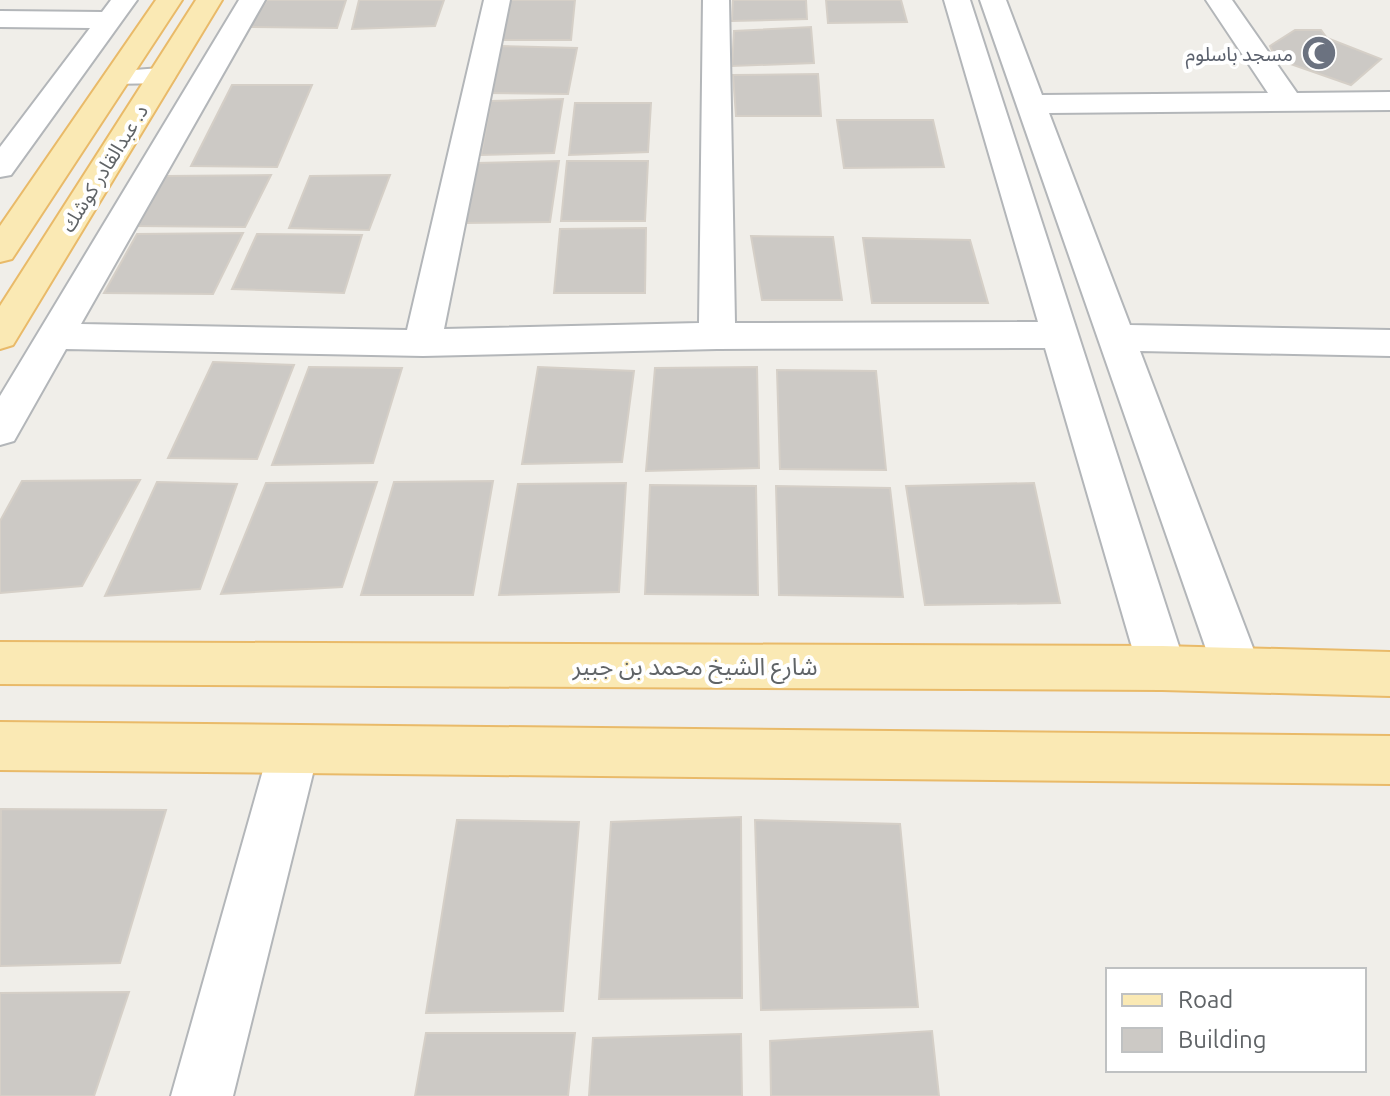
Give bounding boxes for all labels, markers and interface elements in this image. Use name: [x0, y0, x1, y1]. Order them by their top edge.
mosque icon: مسجد باسلوم: [1300, 34, 1338, 72]
place label: مسجد باسلوم: [1186, 42, 1293, 69]
street label: د. عبدالقادر كوشك: [56, 100, 153, 236]
street label: شارع الشيخ محمد بن جبير: [572, 653, 817, 684]
legend: [1106, 968, 1366, 1072]
text: Road: [1178, 986, 1233, 1013]
text: Building: [1178, 1026, 1266, 1053]

